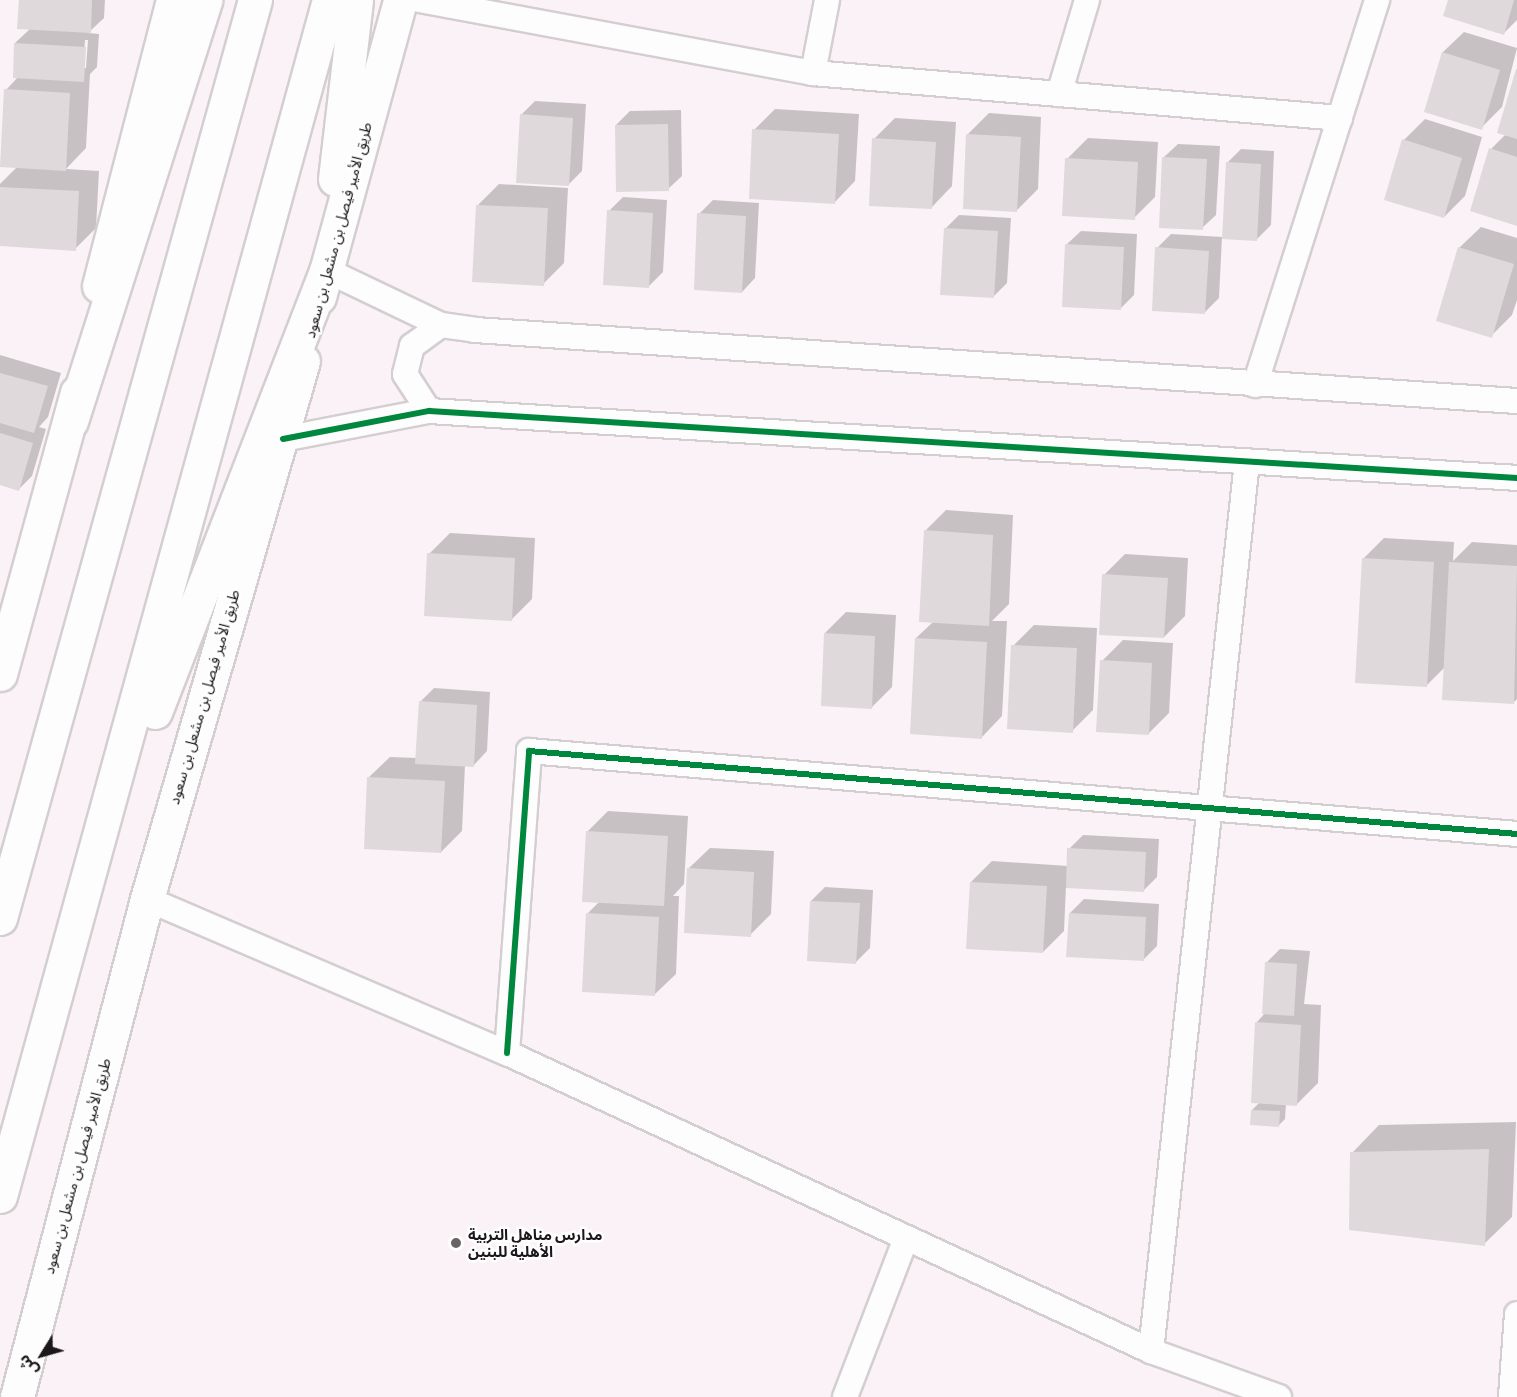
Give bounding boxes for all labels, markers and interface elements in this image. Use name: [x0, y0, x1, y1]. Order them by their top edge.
street label: طريق الأمير فيصل بن مشعل بن سعود: [300, 120, 376, 340]
street label: طريق الأمير فيصل بن مشعل بن سعود: [165, 588, 243, 806]
street label: طريق الأمير فيصل بن مشعل بن سعود: [39, 1056, 115, 1276]
place label: مدارس مناهل التربية الأهلية للبنين: [468, 1225, 603, 1260]
marker: مدارس مناهل التربية الأهلية للبنين: [449, 1236, 463, 1250]
north arrow: [12, 1325, 72, 1385]
text: ش: [13, 1352, 41, 1381]

